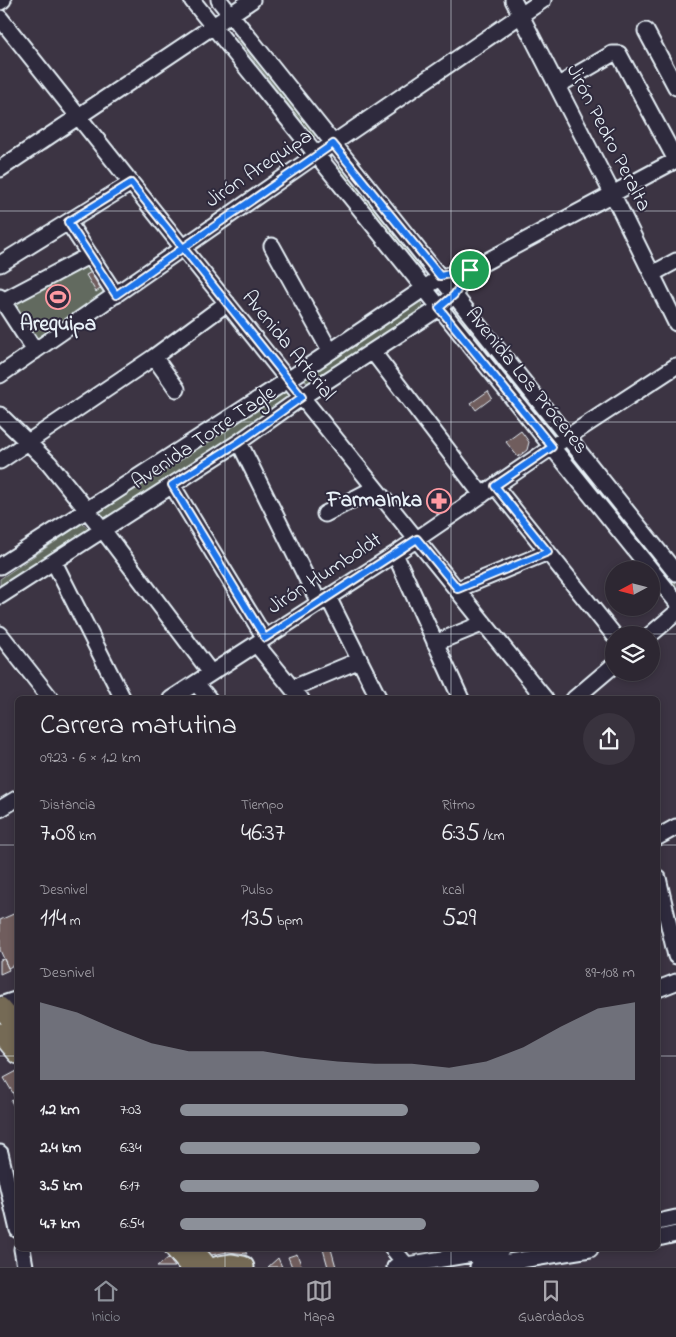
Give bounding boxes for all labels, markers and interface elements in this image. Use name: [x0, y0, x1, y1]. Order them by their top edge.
street label: Jirón Pedro Peralta: [558, 59, 658, 217]
street label: Jirón Arequipa: [200, 122, 318, 216]
pin: [449, 249, 491, 291]
icon: arrive: [456, 256, 484, 284]
sports icon: Arequipa: [45, 284, 71, 310]
street label: Avenida Arterial: [234, 284, 342, 408]
street label: Avenida Los Próceres: [457, 301, 595, 461]
place label: Arequipa: [20, 310, 96, 340]
street label: Avenida Torre Tagle: [126, 378, 284, 499]
place label: FarmaInka: [326, 486, 422, 516]
pharmacy icon: FarmaInka: [426, 488, 452, 514]
street label: Jirón Humboldt: [262, 526, 388, 622]
north arrow: [605, 561, 660, 616]
map controls: [605, 561, 660, 681]
button: layers: [605, 626, 660, 681]
text: Carrera matutina: [40, 706, 237, 747]
button: share: [583, 713, 635, 765]
text: 09:23 · 6 × 1.2 km: [40, 746, 141, 770]
text: Distancia: [40, 795, 95, 816]
text: Tiempo: [241, 795, 284, 816]
text: Ritmo: [442, 795, 475, 816]
text: 7.08: [40, 816, 76, 852]
text: 46:37: [241, 816, 285, 852]
text: 6:35: [442, 816, 480, 852]
text: km: [76, 826, 96, 847]
text: /km: [480, 826, 505, 847]
text: Desnivel: [40, 880, 88, 901]
text: Pulso: [241, 880, 273, 901]
text: kcal: [442, 880, 464, 901]
text: 114: [40, 901, 66, 937]
text: 135: [241, 901, 274, 937]
text: 529: [442, 901, 476, 937]
text: m: [66, 911, 81, 932]
text: bpm: [274, 911, 303, 932]
text: Desnivel: [40, 961, 94, 985]
text: 89–108 m: [585, 961, 635, 985]
text: 1.2 km: [40, 1098, 80, 1122]
text: 7:03: [120, 1098, 141, 1122]
text: 2.4 km: [40, 1136, 81, 1160]
text: 6:34: [120, 1136, 142, 1160]
text: 3.5 km: [40, 1174, 82, 1198]
text: 6:17: [120, 1174, 140, 1198]
text: 4.7 km: [40, 1212, 80, 1236]
text: 6:54: [120, 1212, 144, 1236]
tab: Inicio: [92, 1277, 120, 1328]
tab: Mapa: [304, 1277, 335, 1328]
tab: Guardados: [518, 1277, 584, 1328]

